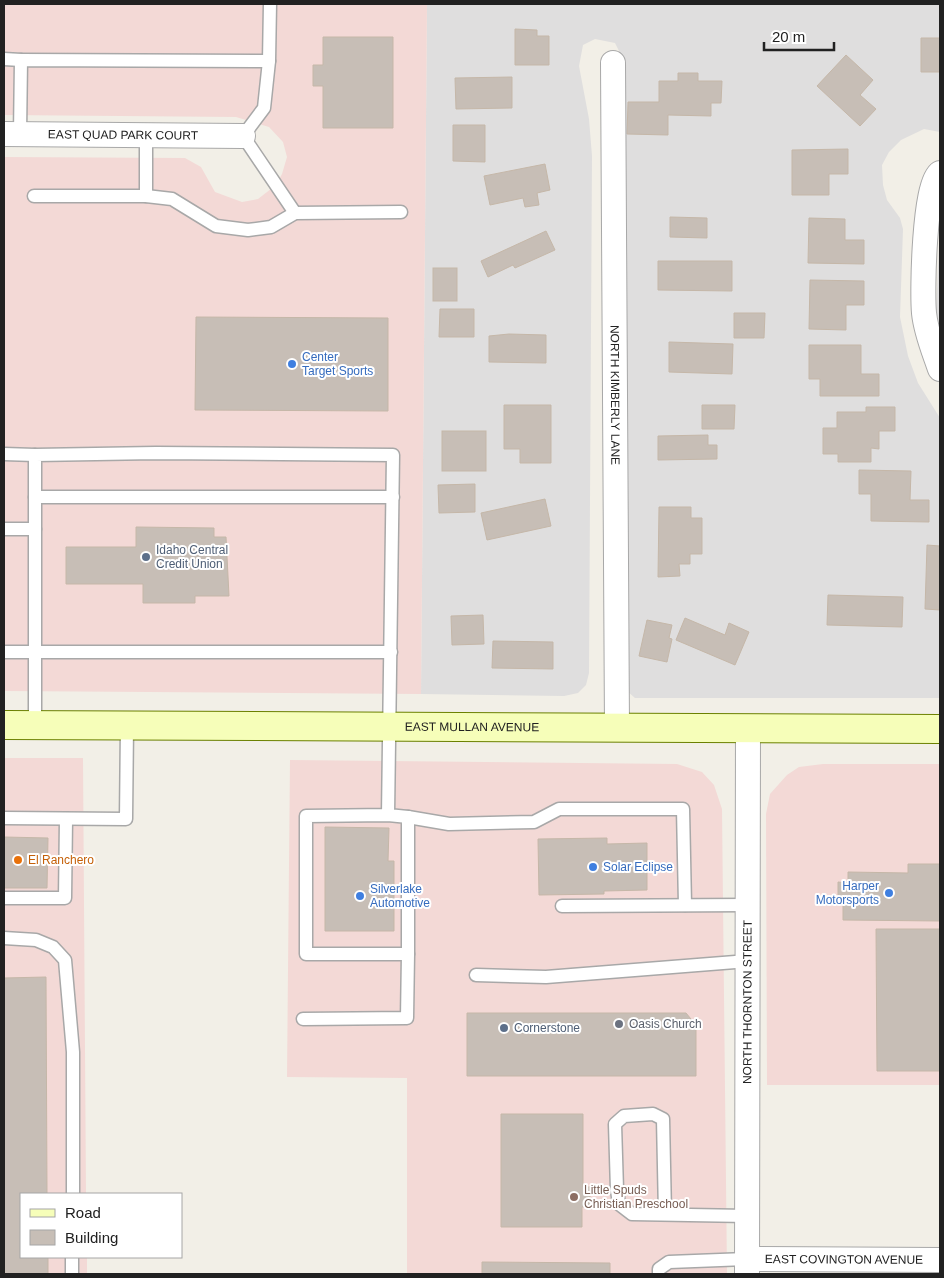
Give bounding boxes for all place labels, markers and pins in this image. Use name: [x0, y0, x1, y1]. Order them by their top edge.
place label: Center Target Sports: [302, 350, 373, 378]
marker: Center Target Sports: [286, 358, 298, 370]
place label: Idaho Central Credit Union: [156, 543, 228, 571]
marker: Idaho Central Credit Union: [140, 551, 152, 563]
place label: El Ranchero: [28, 853, 94, 867]
marker: El Ranchero: [12, 854, 24, 866]
place label: Solar Eclipse: [603, 860, 673, 874]
marker: Solar Eclipse: [587, 861, 599, 873]
place label: Harper Motorsports: [816, 879, 879, 907]
place label: Silverlake Automotive: [370, 882, 430, 910]
marker: Harper Motorsports: [883, 887, 895, 899]
marker: Silverlake Automotive: [354, 890, 366, 902]
place label: Oasis Church: [629, 1017, 702, 1031]
marker: Oasis Church: [613, 1018, 625, 1030]
place label: Cornerstone: [514, 1021, 580, 1035]
marker: Cornerstone: [498, 1022, 510, 1034]
place label: Little Spuds Christian Preschool: [584, 1183, 688, 1211]
marker: Little Spuds Christian Preschool: [568, 1191, 580, 1203]

